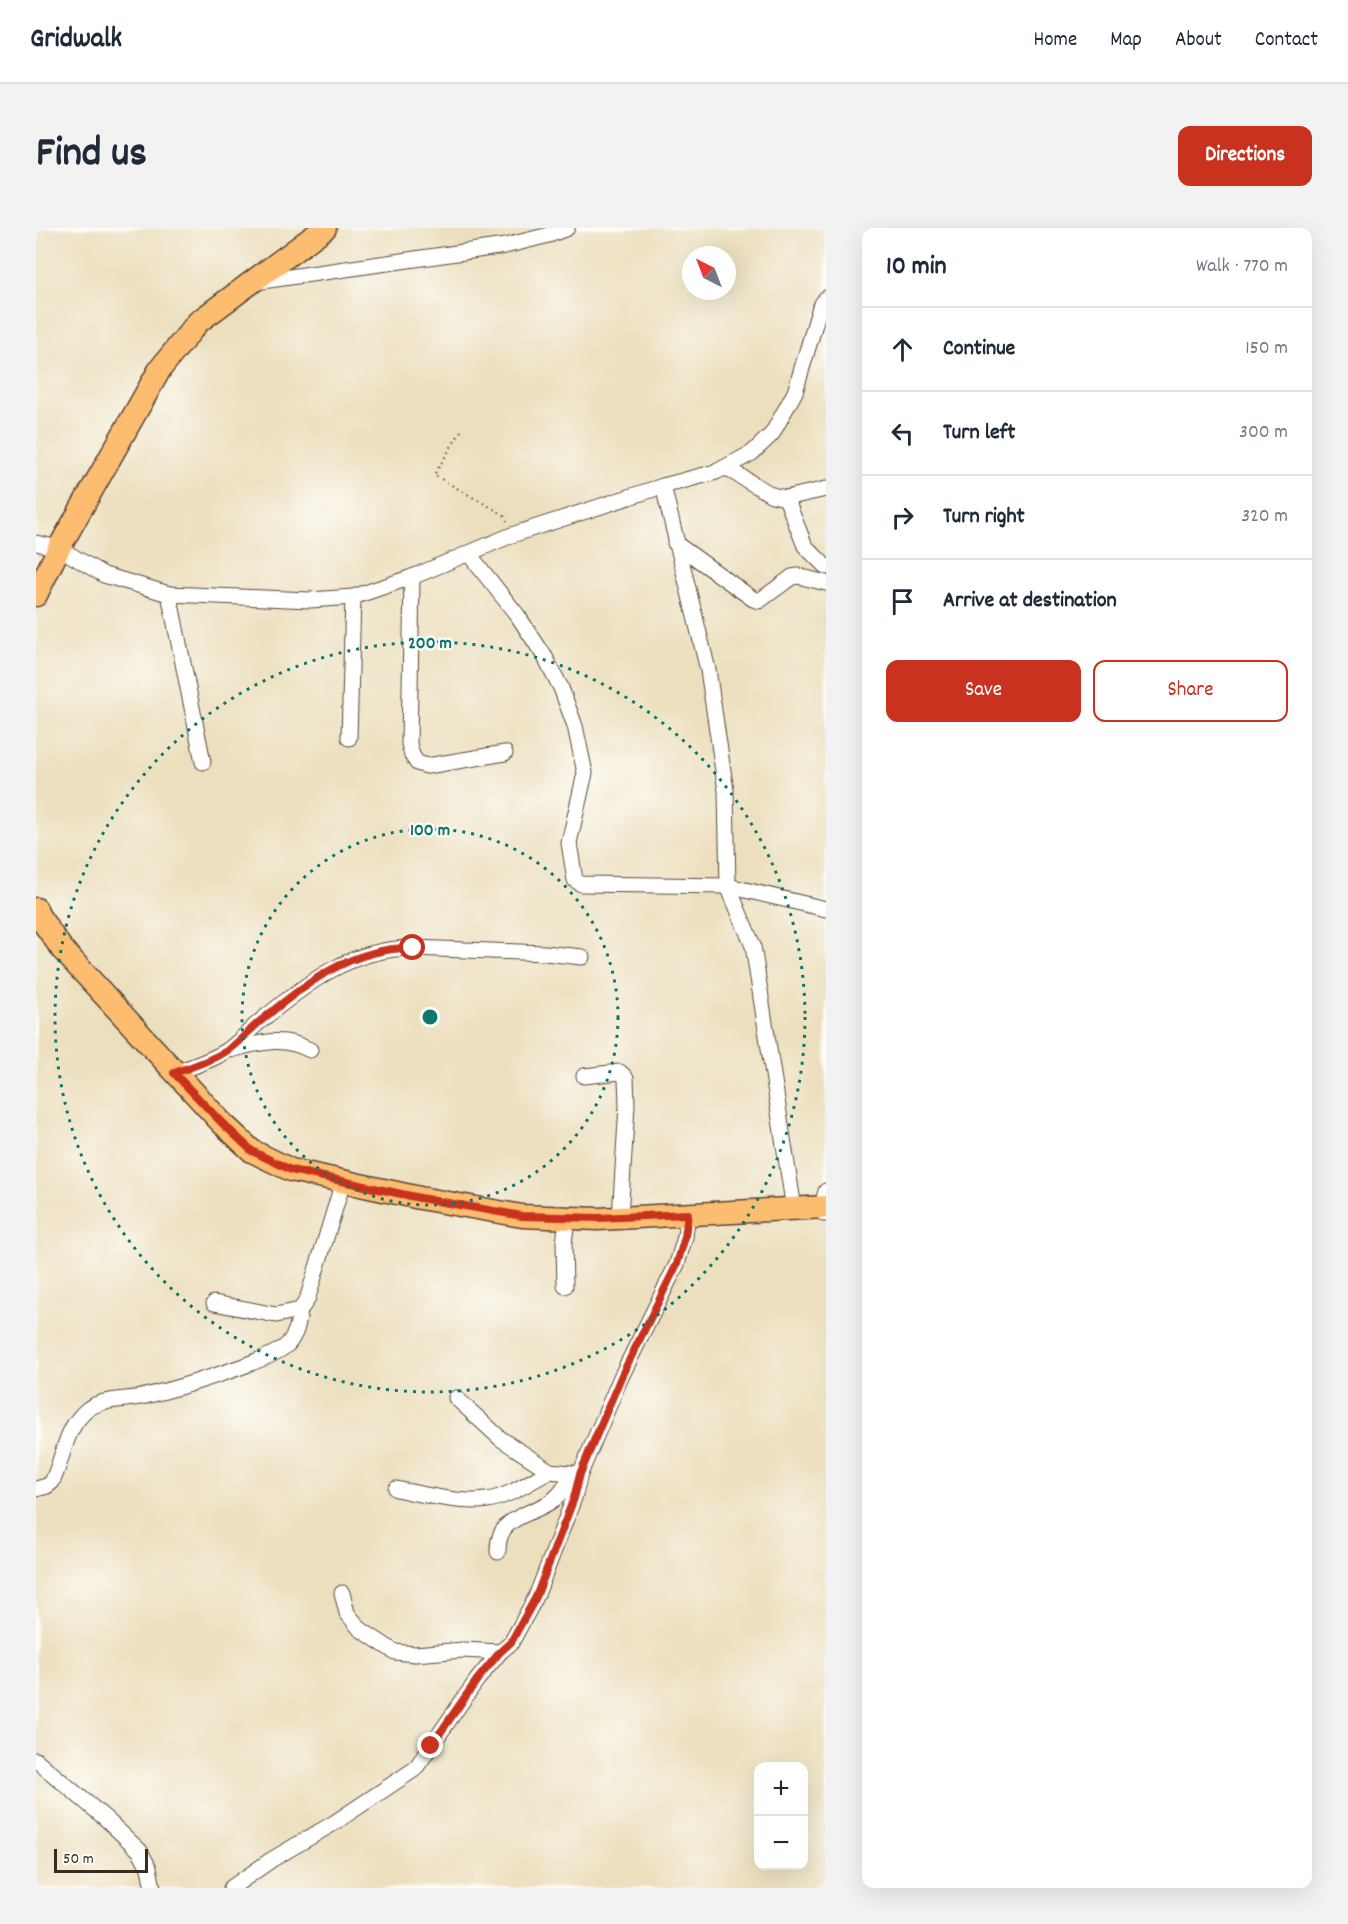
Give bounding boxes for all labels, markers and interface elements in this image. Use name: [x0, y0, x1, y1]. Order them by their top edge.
text: Gridwalk: [30, 21, 122, 61]
text: Home: [1033, 26, 1077, 56]
text: Map: [1110, 26, 1142, 56]
text: About: [1175, 26, 1222, 56]
text: Contact: [1255, 26, 1318, 56]
text: Find us: [36, 126, 147, 186]
button: Directions: [1178, 126, 1312, 186]
north arrow: [682, 246, 736, 300]
text: 10 min: [886, 249, 946, 286]
text: Walk · 770 m: [1196, 253, 1288, 281]
icon: ahead: [886, 333, 919, 366]
text: Continue: [943, 334, 1015, 365]
text: 150 m: [1245, 335, 1288, 363]
icon: left: [886, 417, 919, 450]
text: Turn left: [943, 418, 1015, 449]
text: 300 m: [1239, 419, 1288, 447]
icon: right: [886, 501, 919, 534]
text: Turn right: [943, 502, 1025, 533]
text: 320 m: [1241, 503, 1288, 531]
icon: arrive: [886, 585, 919, 618]
text: Arrive at destination: [943, 586, 1117, 617]
text: 200 m: [408, 632, 452, 657]
button: Save: [886, 660, 1081, 722]
button: Share: [1093, 660, 1288, 722]
text: 100 m: [410, 819, 450, 844]
route start: [399, 934, 425, 960]
centre of rings: [420, 1007, 440, 1027]
route end: [417, 1732, 443, 1758]
map controls: [754, 1762, 808, 1870]
button: +: [754, 1762, 808, 1816]
button: −: [754, 1816, 808, 1870]
scale bar: [54, 1846, 148, 1874]
text: 50 m: [63, 1848, 94, 1871]

